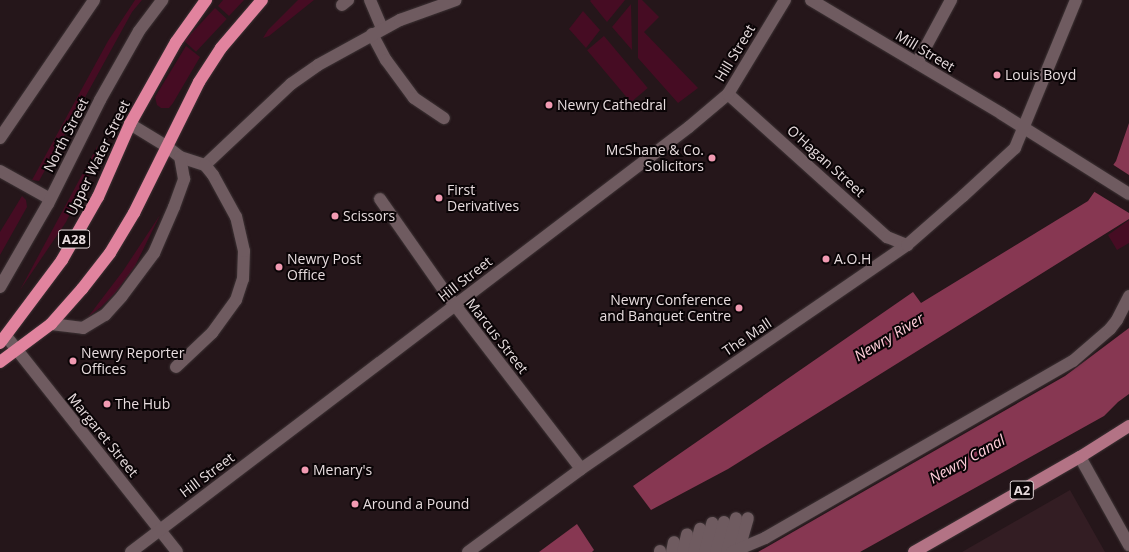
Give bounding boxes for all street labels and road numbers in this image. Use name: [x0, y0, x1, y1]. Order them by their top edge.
street label: Hill Street: [711, 21, 759, 85]
street label: Mill Street: [892, 27, 958, 75]
street label: North Street: [40, 95, 92, 175]
street label: Upper Water Street: [63, 97, 133, 219]
street label: O'Hagan Street: [784, 122, 868, 200]
road number: A28: [58, 228, 90, 250]
street label: Hill Street: [435, 253, 495, 305]
street label: Marcus Street: [462, 295, 532, 377]
street label: The Mall: [719, 315, 775, 359]
street label: Margaret Street: [64, 390, 142, 480]
street label: Hill Street: [177, 449, 237, 501]
road number: A2: [1009, 479, 1035, 501]

